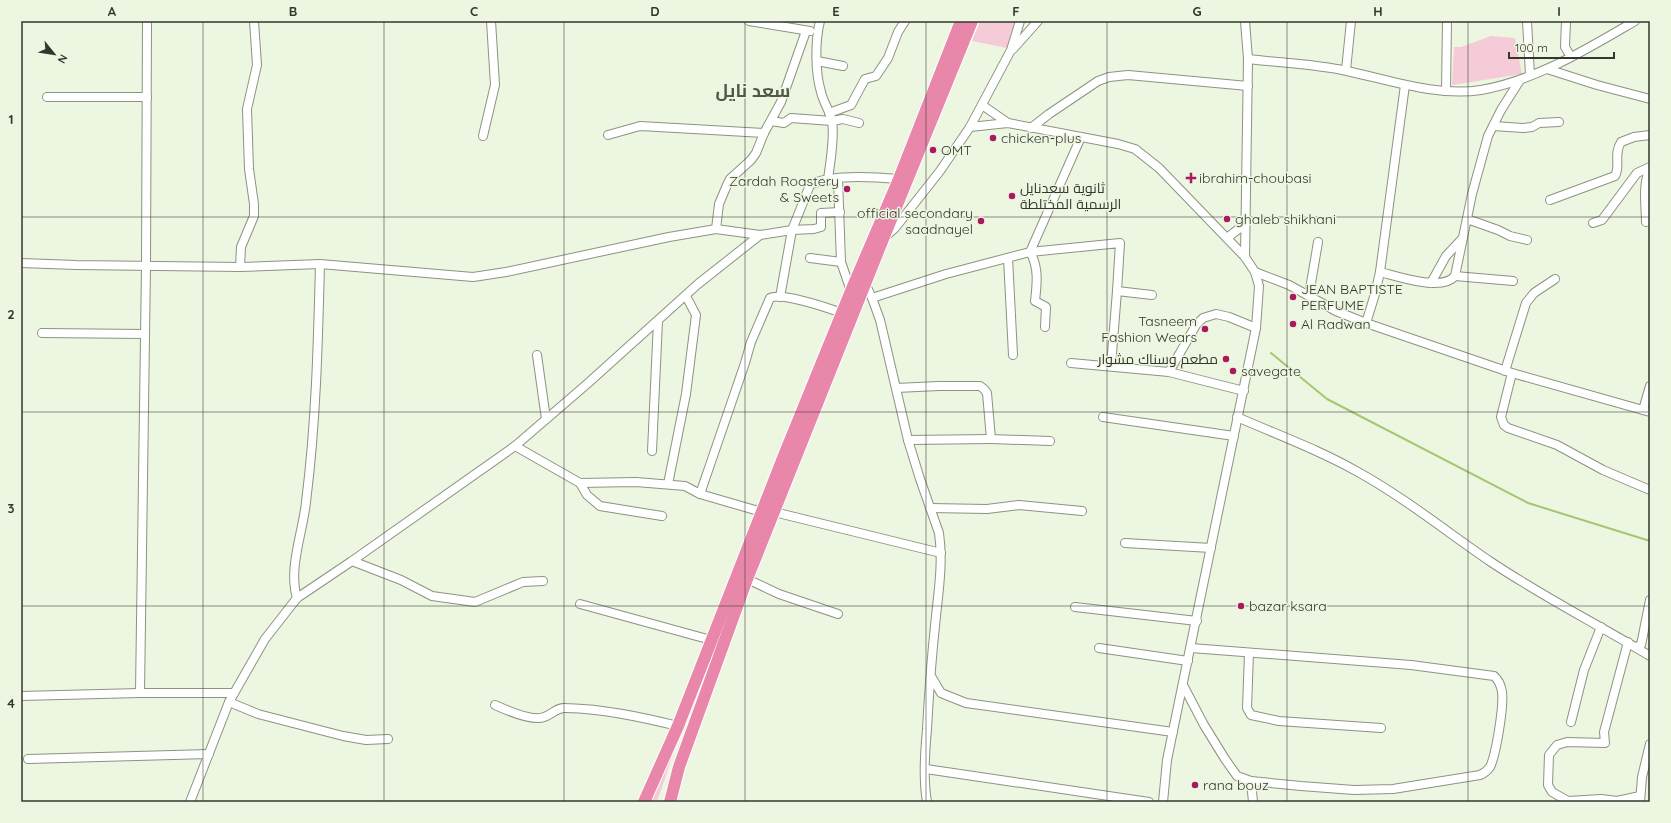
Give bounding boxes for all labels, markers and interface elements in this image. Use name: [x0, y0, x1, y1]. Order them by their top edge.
text: A: [108, 3, 117, 19]
text: B: [289, 3, 297, 19]
text: C: [470, 3, 478, 19]
text: D: [650, 3, 660, 19]
text: E: [832, 3, 840, 19]
text: F: [1012, 3, 1020, 19]
text: G: [1192, 3, 1202, 19]
text: H: [1373, 3, 1383, 19]
text: I: [1557, 3, 1561, 19]
north arrow: [34, 34, 74, 74]
scale bar: [1509, 34, 1614, 60]
text: 100 m: [1515, 40, 1548, 55]
text: N: [55, 52, 71, 66]
district label: سعد نايل: [716, 79, 790, 102]
text: 1: [8, 111, 14, 127]
place label: chicken-plus: [1001, 129, 1081, 147]
marker: chicken-plus: [988, 133, 998, 143]
place label: OMT: [941, 141, 972, 159]
marker: OMT: [928, 145, 938, 155]
place label: ibrahim-choubasi: [1199, 169, 1312, 187]
place label: Zardah Roastery & Sweets: [729, 172, 839, 206]
marker: ibrahim-choubasi: [1186, 173, 1196, 183]
place label: ثانوية سعدنايل الرسمية المختلطة: [1020, 179, 1121, 213]
marker: Zardah Roastery & Sweets: [842, 184, 852, 194]
marker: ثانوية سعدنايل الرسمية المختلطة: [1007, 191, 1017, 201]
place label: official secondary saadnayel: [857, 204, 973, 238]
place label: ghaleb shikhani: [1235, 210, 1336, 228]
marker: ghaleb shikhani: [1222, 214, 1232, 224]
marker: official secondary saadnayel: [976, 216, 986, 226]
place label: JEAN BAPTISTE PERFUME: [1301, 280, 1403, 314]
marker: JEAN BAPTISTE PERFUME: [1288, 292, 1298, 302]
text: 2: [7, 306, 15, 322]
place label: Tasneem Fashion Wears: [1101, 312, 1197, 346]
place label: Al Radwan: [1301, 315, 1371, 333]
marker: Al Radwan: [1288, 319, 1298, 329]
marker: Tasneem Fashion Wears: [1200, 324, 1210, 334]
place label: مطعم وسناك مشوار: [1097, 350, 1218, 369]
marker: مطعم وسناك مشوار: [1221, 354, 1231, 364]
place label: savegate: [1241, 362, 1301, 380]
marker: savegate: [1228, 366, 1238, 376]
text: 3: [8, 500, 15, 516]
place label: bazar ksara: [1249, 597, 1327, 615]
marker: bazar ksara: [1236, 601, 1246, 611]
text: 4: [7, 695, 15, 711]
place label: rana bouz: [1203, 776, 1269, 794]
marker: rana bouz: [1190, 780, 1200, 790]

